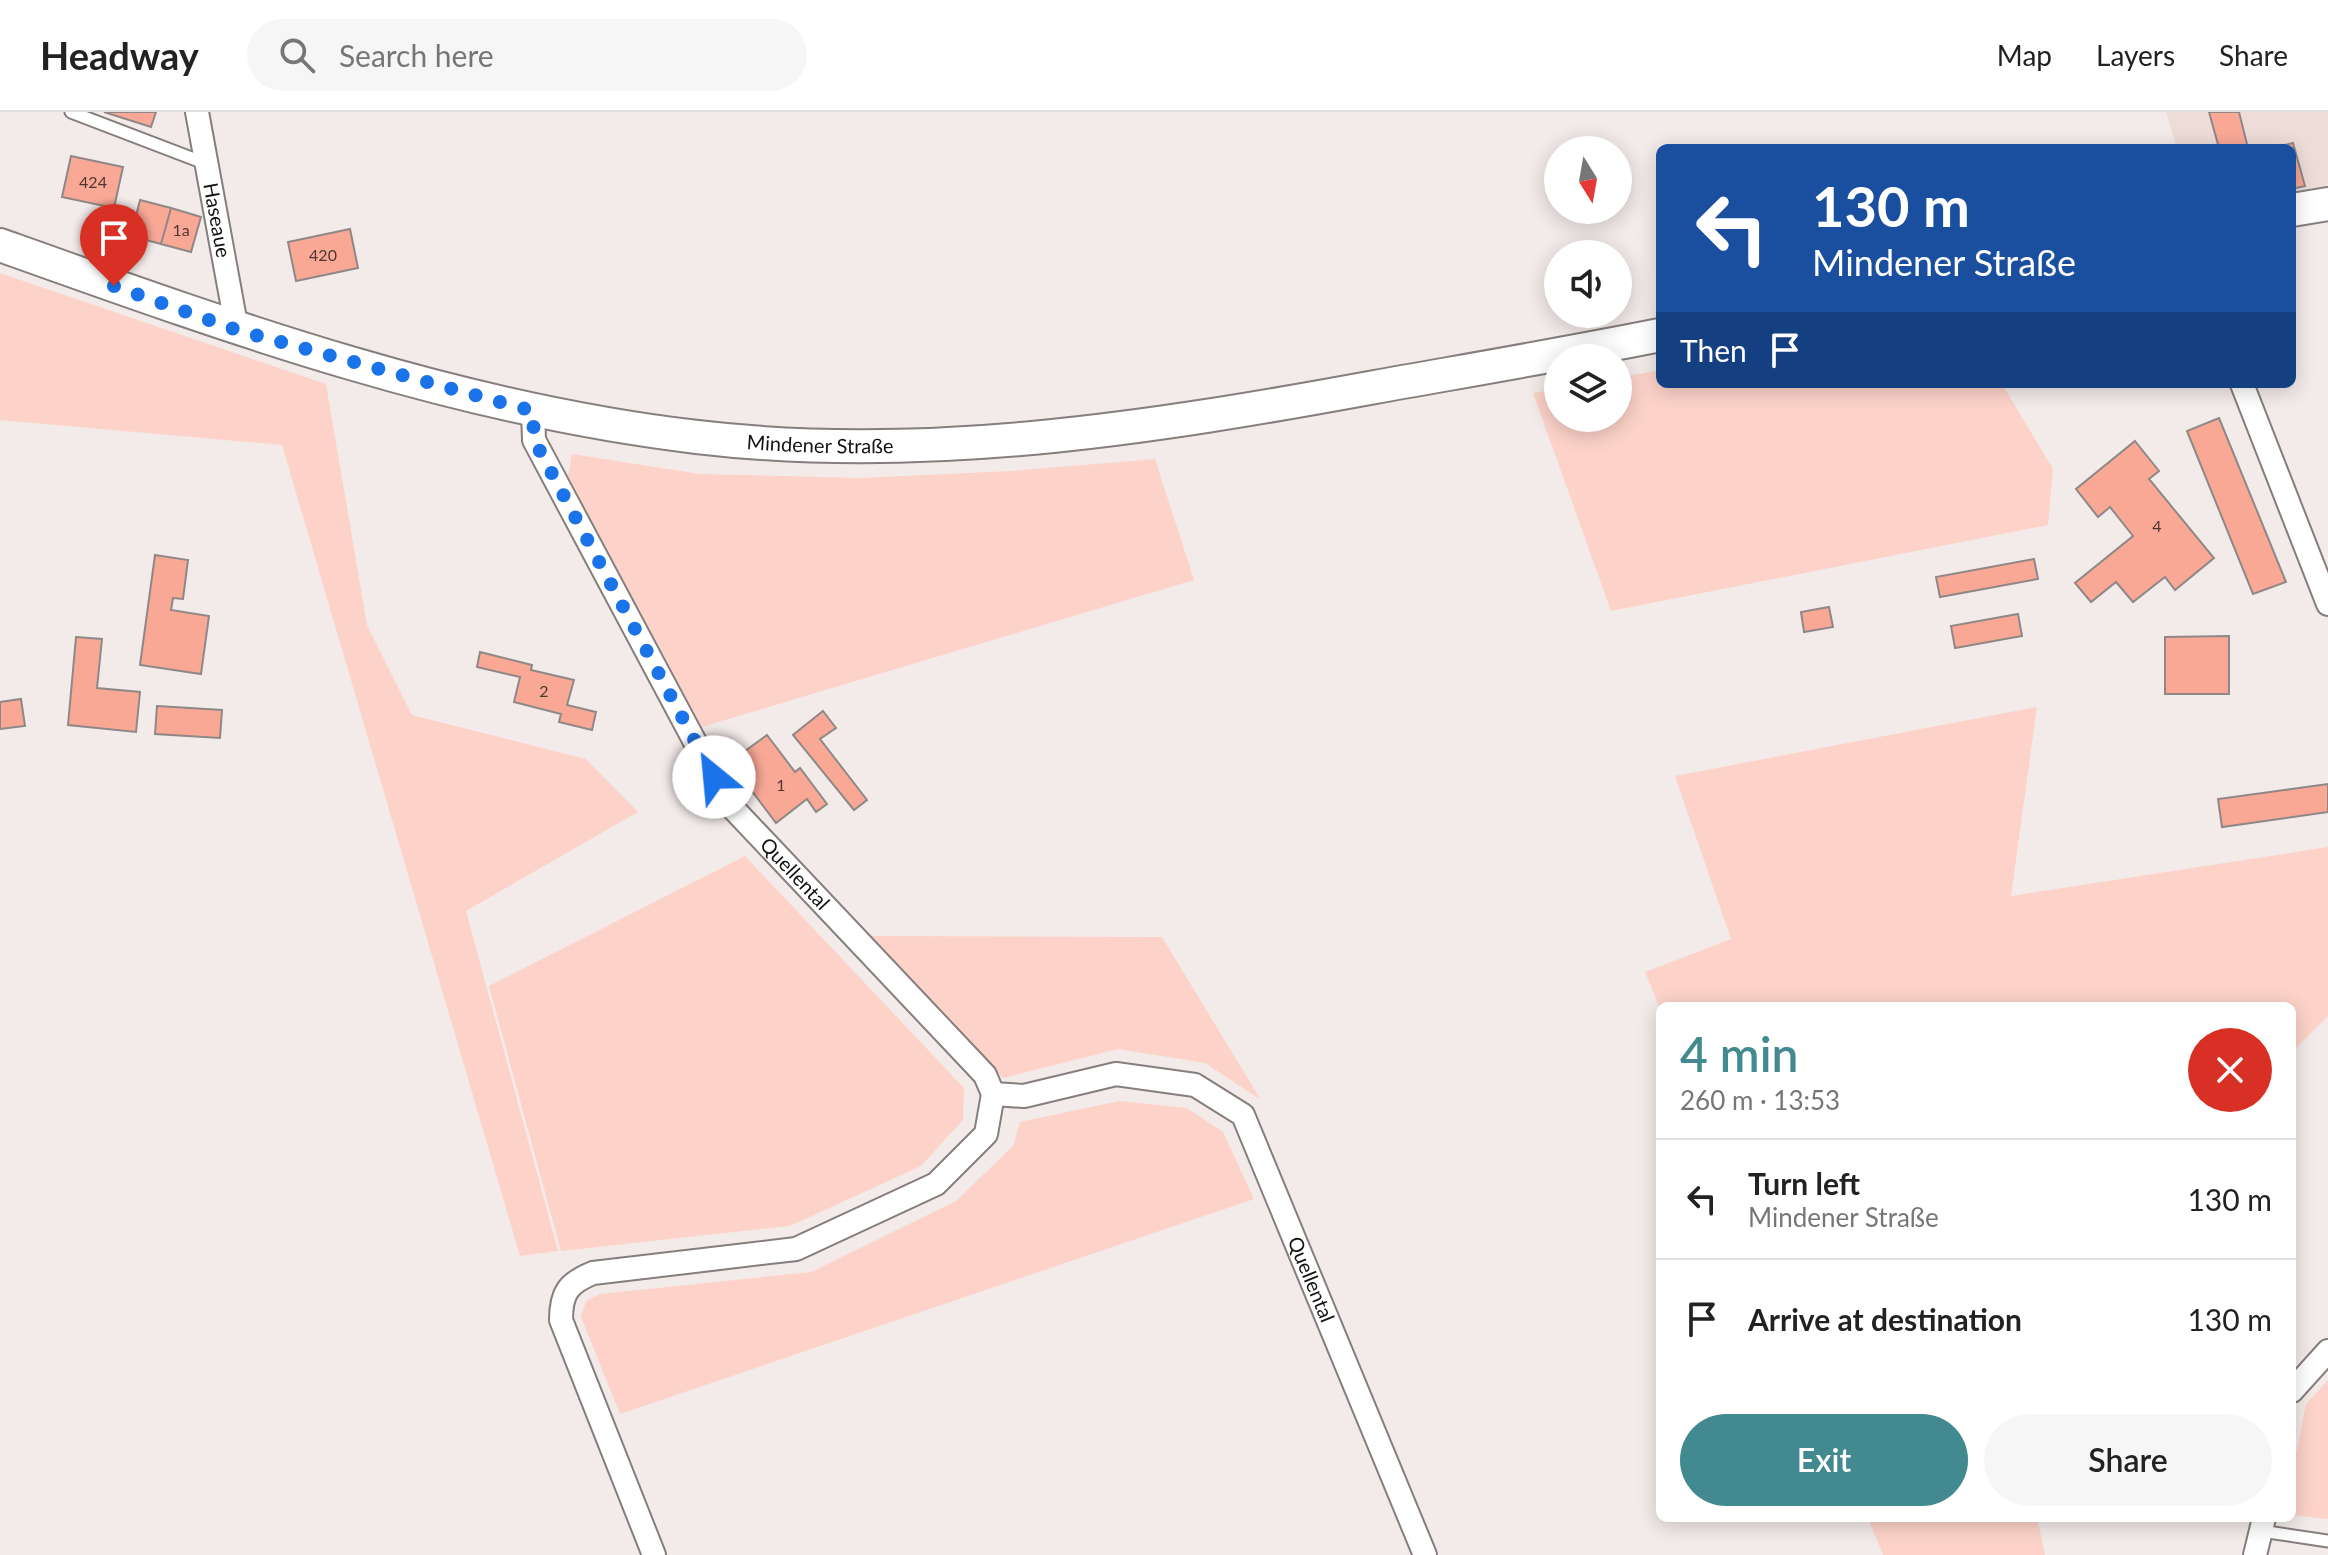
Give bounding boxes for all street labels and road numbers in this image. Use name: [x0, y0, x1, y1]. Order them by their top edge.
street label: Haseaue: [199, 181, 236, 259]
street label: Mindener Straße: [746, 429, 894, 457]
street label: Quellental: [756, 832, 835, 914]
street label: Quellental: [1284, 1233, 1340, 1325]

